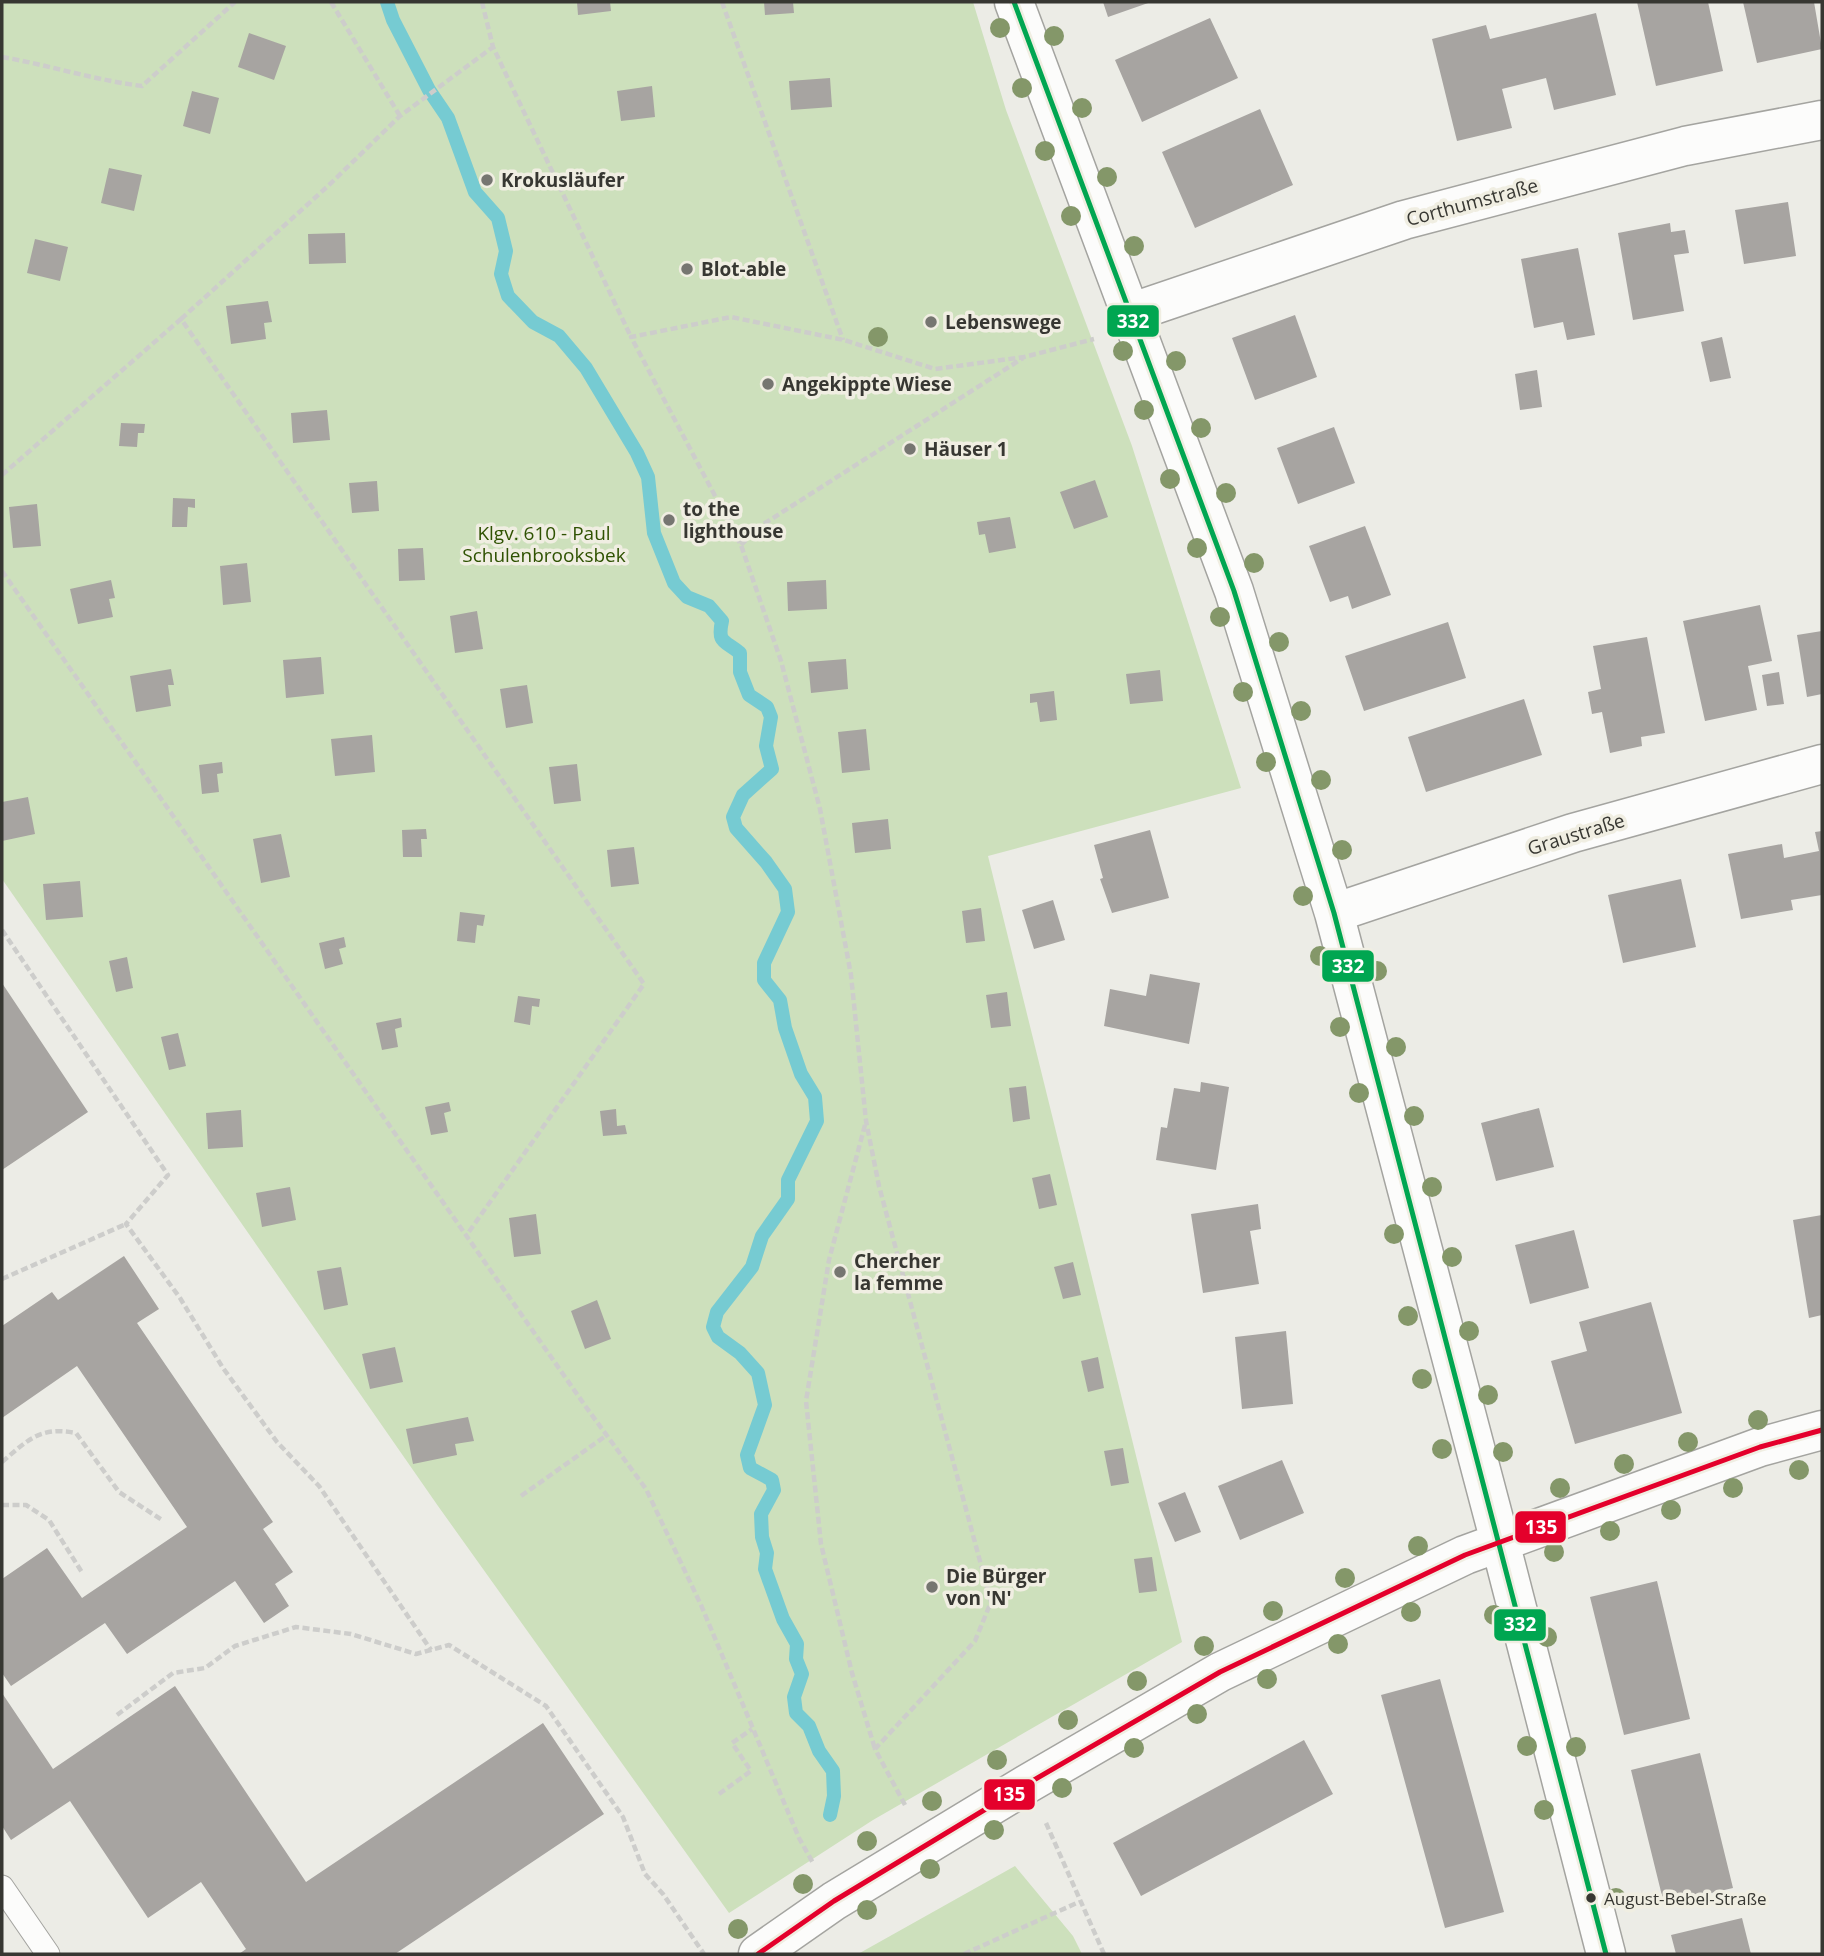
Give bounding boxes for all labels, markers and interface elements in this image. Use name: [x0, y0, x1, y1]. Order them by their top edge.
place label: Krokusläufer: [501, 167, 625, 193]
marker: Krokusläufer: [479, 172, 495, 188]
street label: Corthumstraße: [1403, 172, 1541, 232]
place label: Blot-able: [701, 256, 786, 282]
marker: Blot-able: [679, 261, 695, 277]
line badge: 332: [1106, 304, 1160, 338]
text: 332: [1117, 308, 1149, 334]
place label: Lebenswege: [945, 309, 1062, 335]
marker: Lebenswege: [923, 314, 939, 330]
place label: Angekippte Wiese: [782, 371, 952, 397]
marker: Angekippte Wiese: [760, 376, 776, 392]
place label: Häuser 1: [924, 436, 1008, 462]
marker: Häuser 1: [902, 441, 918, 457]
place label: to the lighthouse: [683, 496, 783, 544]
marker: to the lighthouse: [661, 512, 677, 528]
park label: Klgv. 610 - Paul Schulenbrooksbek: [462, 520, 626, 568]
street label: Graustraße: [1524, 807, 1628, 861]
line badge: 332: [1321, 949, 1375, 983]
text: 332: [1332, 953, 1364, 979]
place label: Chercher la femme: [854, 1248, 943, 1296]
marker: Chercher la femme: [832, 1264, 848, 1280]
line badge: 135: [1514, 1510, 1567, 1544]
text: 135: [1525, 1514, 1557, 1540]
place label: Die Bürger von 'N': [946, 1563, 1047, 1611]
marker: Die Bürger von 'N': [924, 1579, 940, 1595]
line badge: 332: [1493, 1608, 1547, 1642]
text: 332: [1504, 1611, 1536, 1637]
line badge: 135: [983, 1778, 1036, 1811]
text: 135: [993, 1781, 1025, 1807]
place label: August-Bebel-Straße: [1604, 1887, 1767, 1910]
marker: August-Bebel-Straße: [1584, 1891, 1598, 1905]

